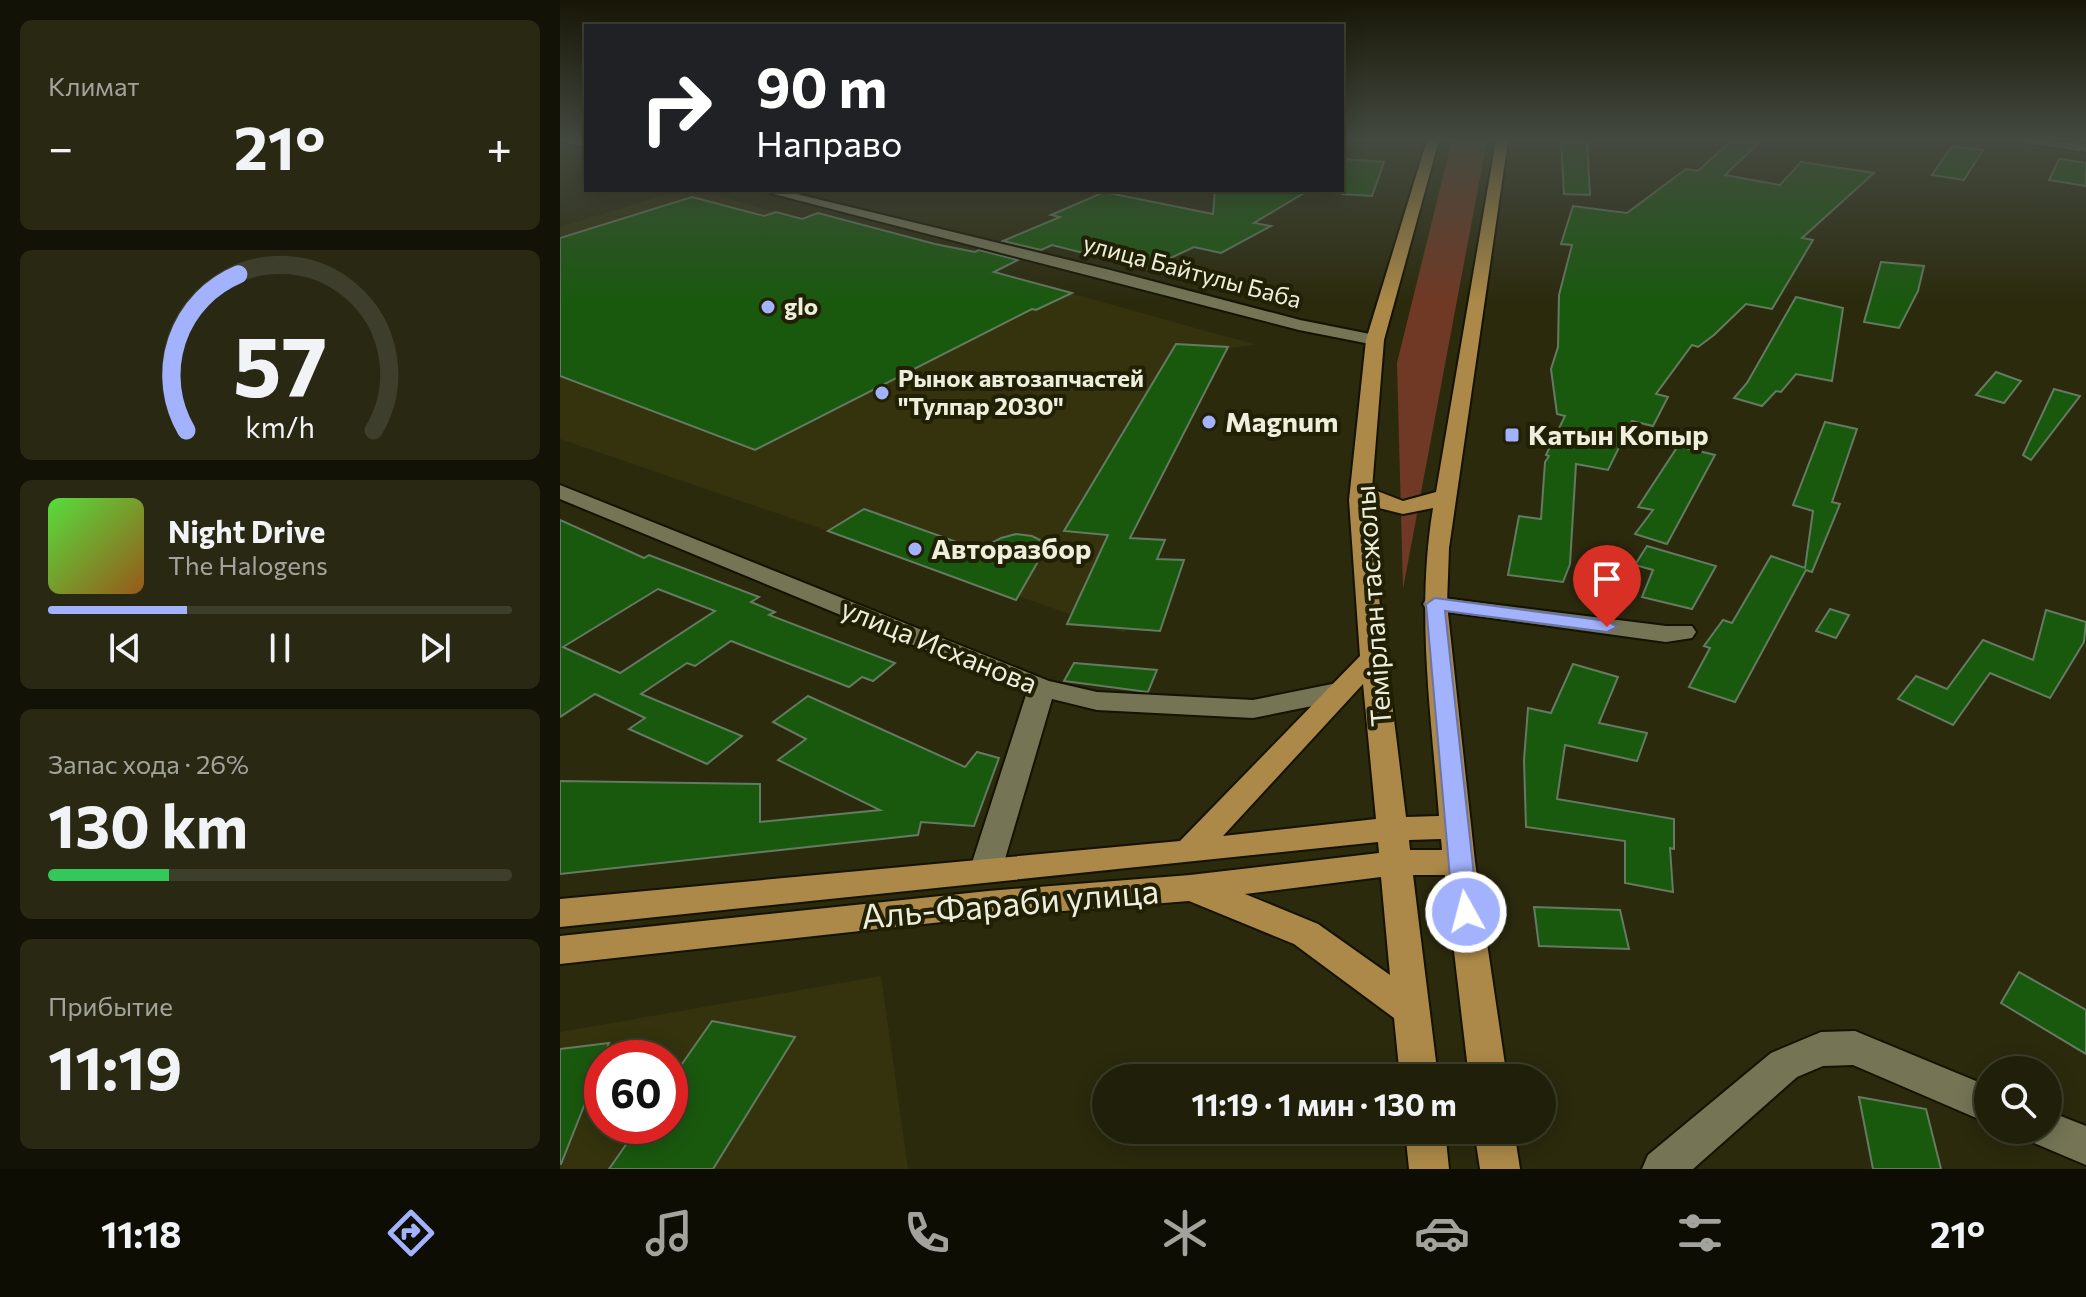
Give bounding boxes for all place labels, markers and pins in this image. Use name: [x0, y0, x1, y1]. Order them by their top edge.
place label: glo: [784, 291, 818, 320]
marker: glo: [759, 298, 777, 316]
place label: Рынок автозапчастей "Тулпар 2030": [898, 363, 1144, 420]
marker: Рынок автозапчастей "Тулпар 2030": [873, 384, 891, 402]
place label: Magnum: [1225, 404, 1338, 438]
marker: Magnum: [1200, 413, 1218, 431]
place label: Катын Копыр: [1528, 417, 1709, 451]
marker: Катын Копыр: [1503, 426, 1521, 444]
place label: Авторазбор: [931, 531, 1091, 565]
marker: Авторазбор: [906, 540, 924, 558]
pin: [1573, 545, 1641, 627]

